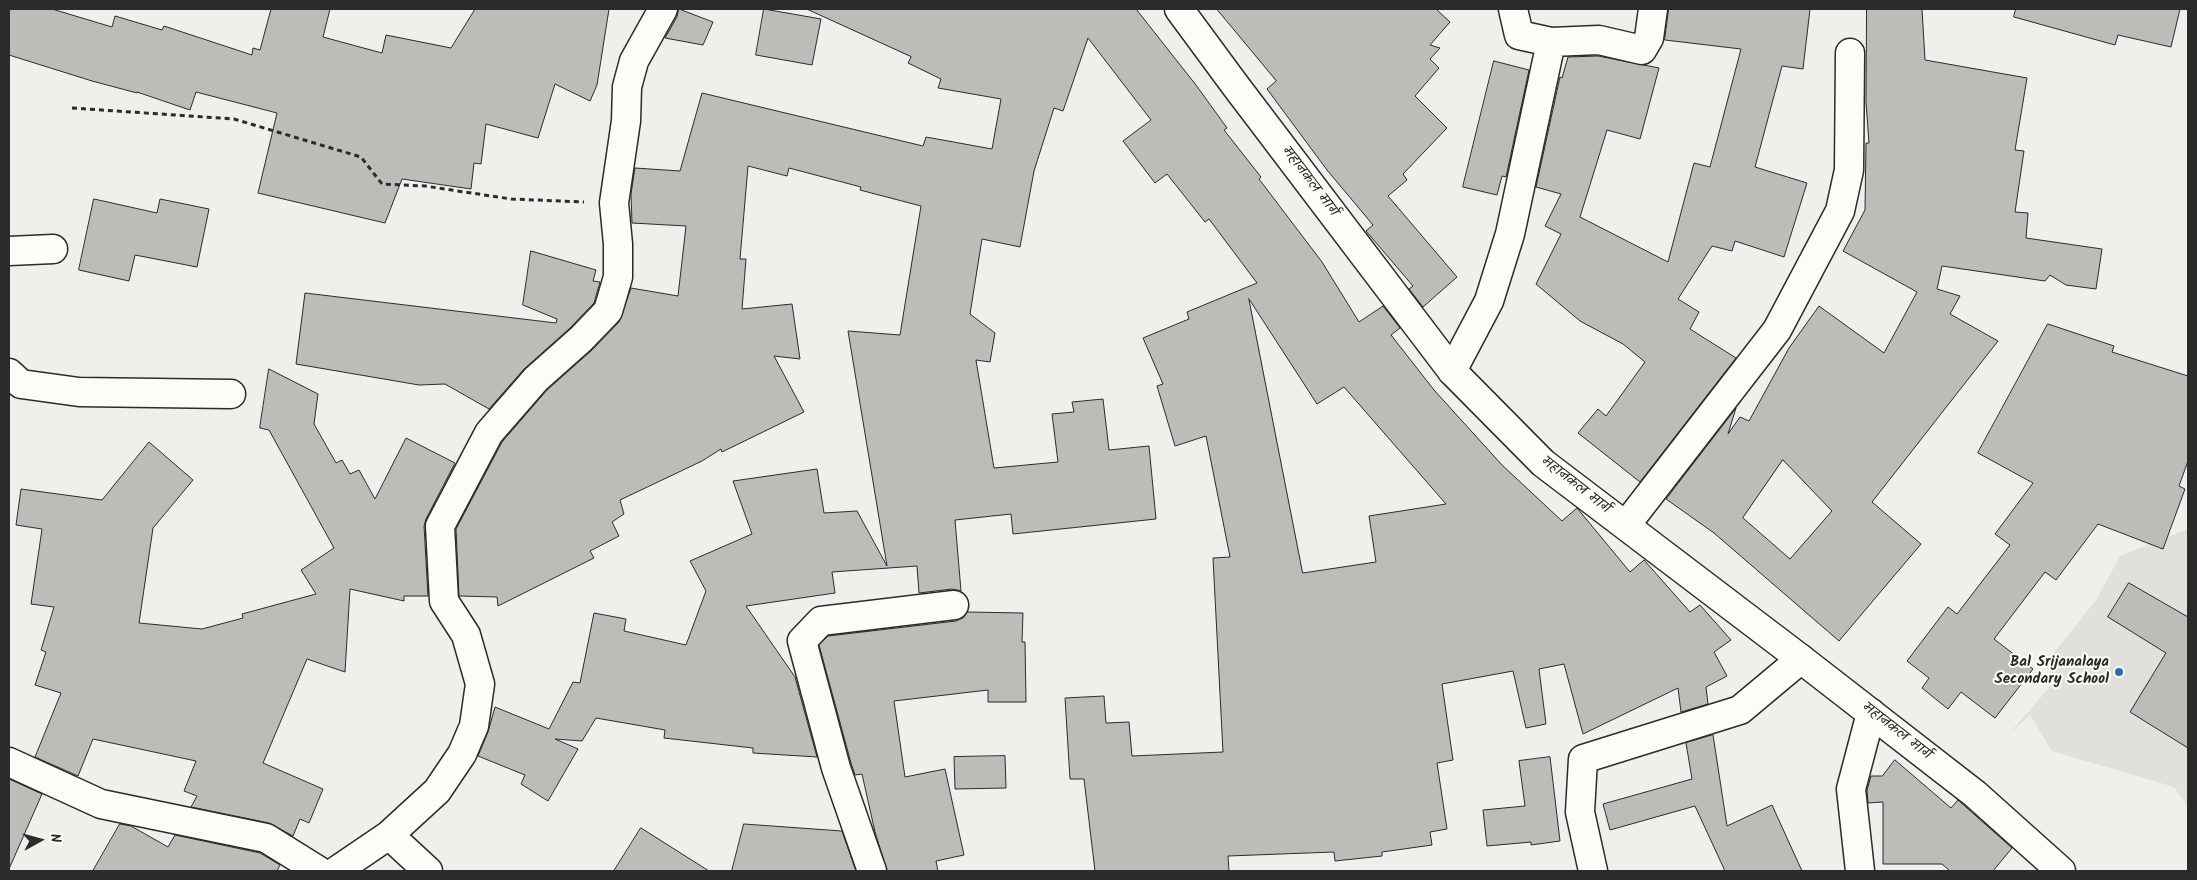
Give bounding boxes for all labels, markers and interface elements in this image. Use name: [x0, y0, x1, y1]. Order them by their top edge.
street label: महानकल मार्ग: [1277, 143, 1341, 221]
street label: महानकल मार्ग: [1537, 453, 1613, 519]
place label: Bal Srijanalaya Secondary School: [1994, 654, 2109, 689]
marker: Bal Srijanalaya Secondary School: [2113, 666, 2125, 678]
street label: महानकल मार्ग: [1858, 699, 1934, 765]
north arrow: [15, 815, 65, 865]
text: N: [43, 832, 66, 844]

